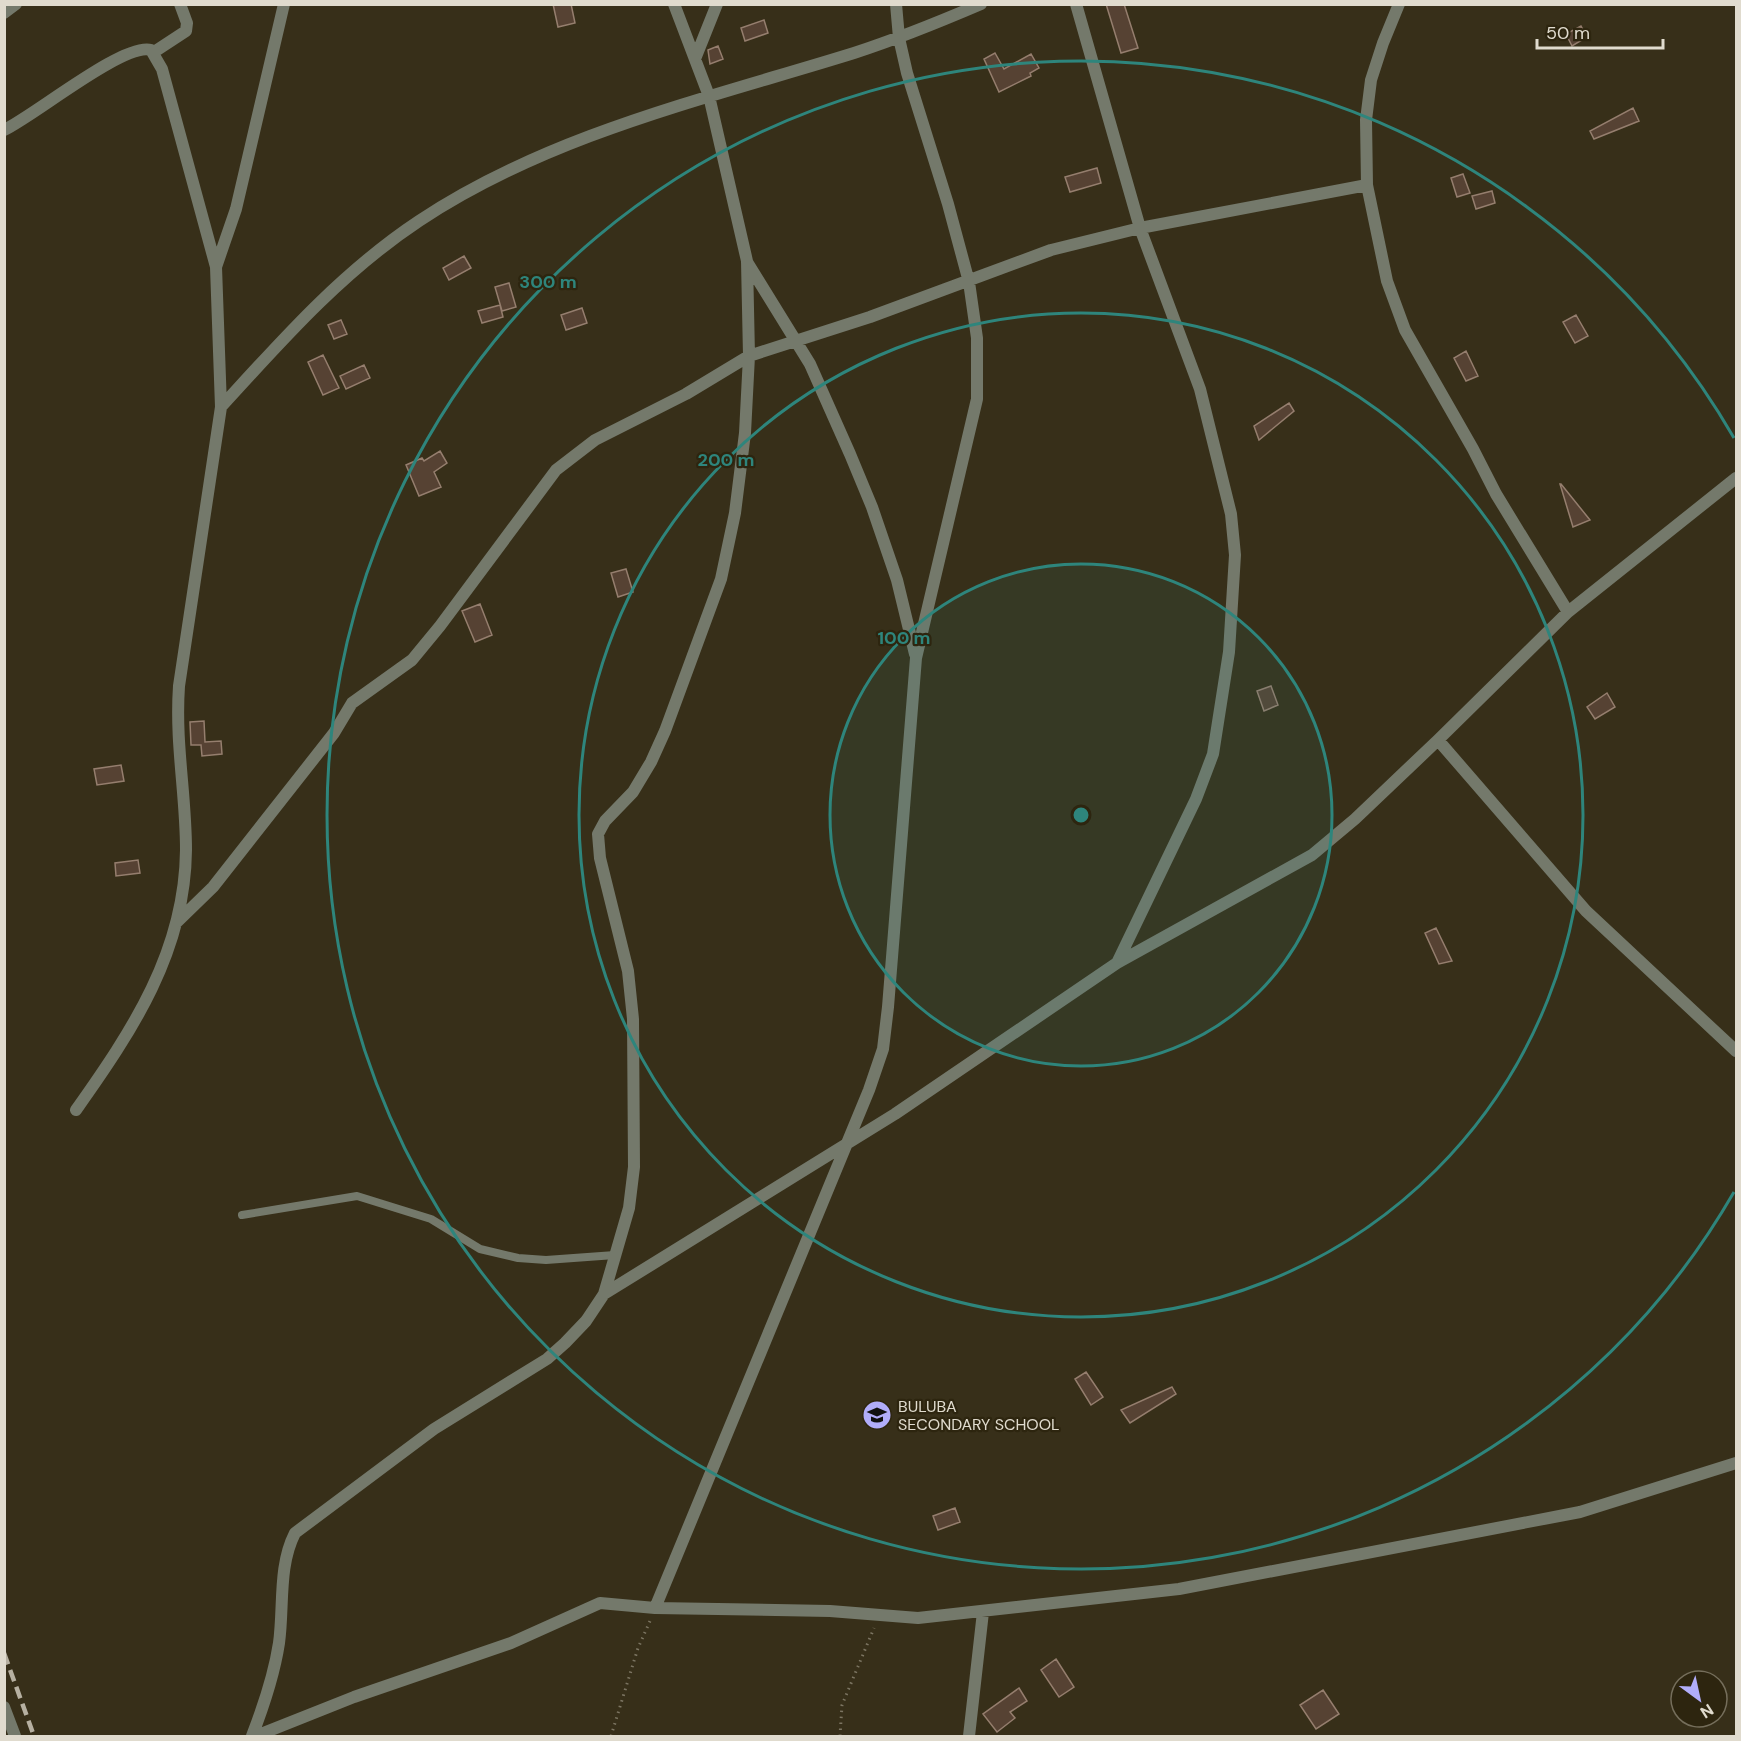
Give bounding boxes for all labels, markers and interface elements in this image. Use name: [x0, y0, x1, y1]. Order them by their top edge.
scale bar: [1537, 12, 1663, 50]
text: 50 m: [1546, 21, 1590, 45]
text: 300 m: [519, 270, 577, 294]
text: 200 m: [698, 448, 754, 472]
text: 100 m: [877, 626, 931, 650]
centre of rings: [1071, 805, 1091, 825]
place label: BULUBA SECONDARY SCHOOL: [898, 1396, 1060, 1435]
school or university icon: BULUBA SECONDARY SCHOOL: [861, 1399, 893, 1431]
north arrow: [1669, 1669, 1729, 1729]
text: N: [1696, 1699, 1718, 1723]

